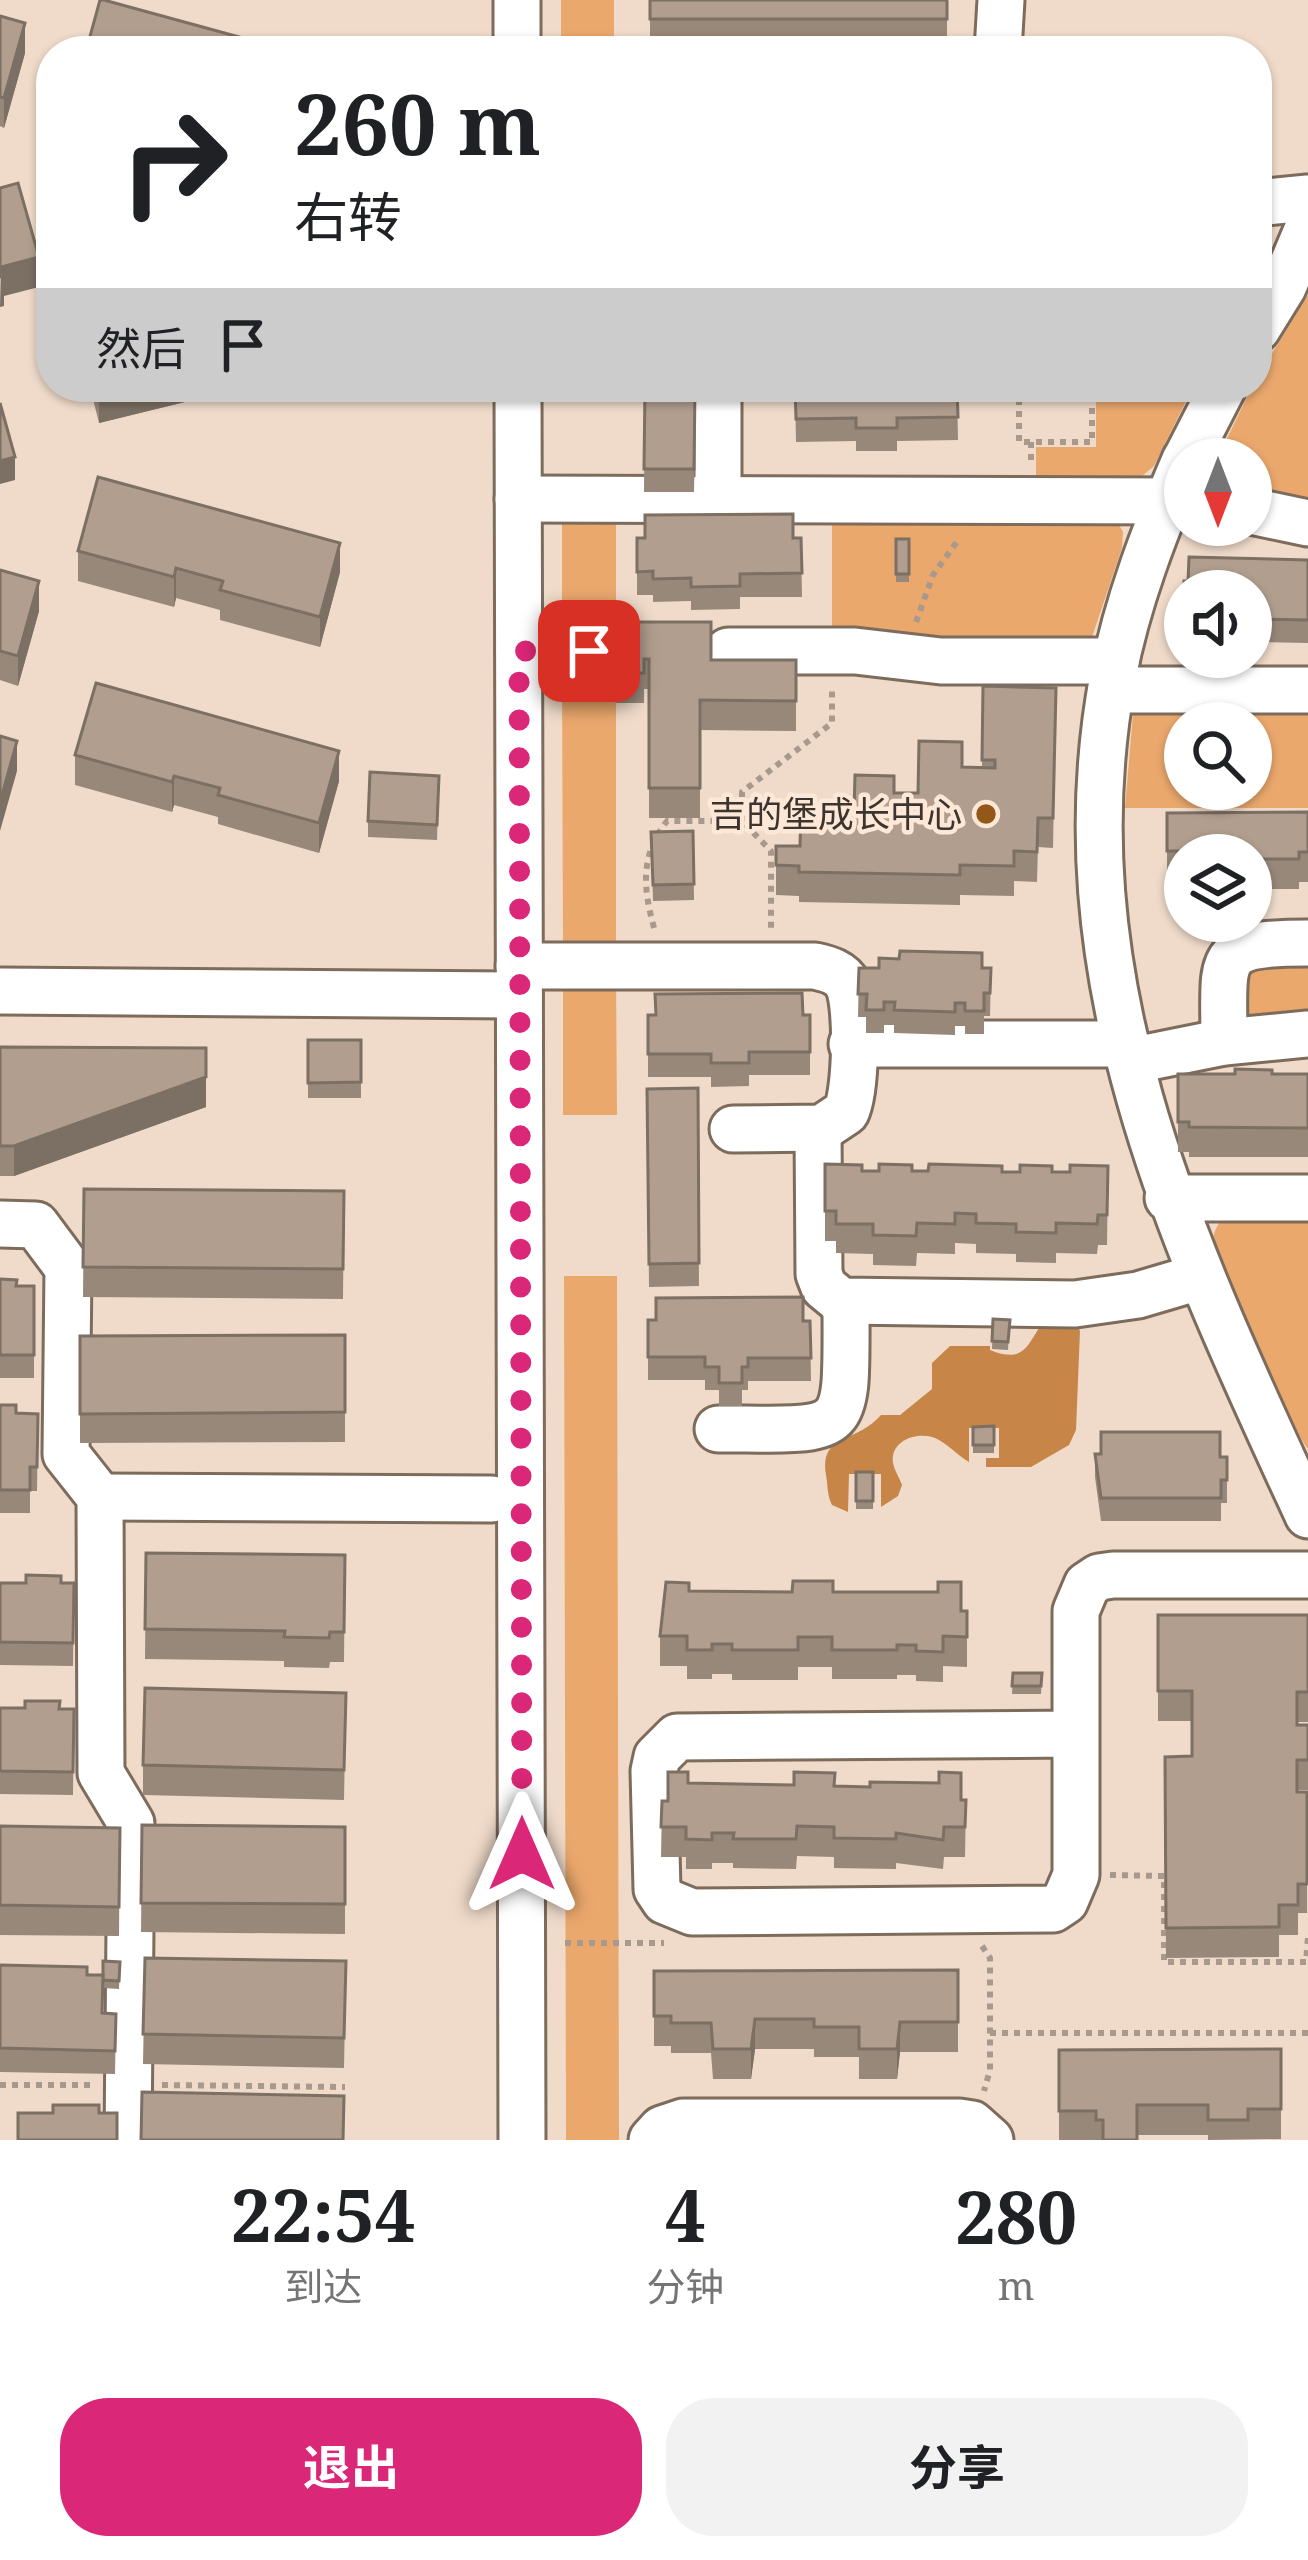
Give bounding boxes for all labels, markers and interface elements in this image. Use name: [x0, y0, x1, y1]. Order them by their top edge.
text: 260 m: [294, 65, 541, 180]
icon: right: [96, 84, 252, 240]
text: 右转: [294, 179, 402, 253]
icon: arrive: [210, 312, 276, 378]
text: 然后: [96, 317, 186, 378]
north arrow: [1164, 438, 1272, 546]
map controls: [1164, 438, 1272, 942]
button: sound: [1164, 570, 1272, 678]
pin: [538, 600, 640, 702]
icon: arrive: [556, 618, 622, 684]
button: search: [1164, 702, 1272, 810]
place label: 吉的堡成长中心: [710, 789, 962, 838]
marker: 吉的堡成长中心: [973, 801, 999, 827]
button: layers: [1164, 834, 1272, 942]
position arrow: [459, 1791, 585, 1917]
text: 22:54: [231, 2165, 415, 2263]
text: 4: [665, 2165, 706, 2263]
text: 280: [955, 2167, 1077, 2265]
text: m: [998, 2258, 1035, 2311]
text: 到达: [284, 2259, 362, 2312]
text: 分钟: [646, 2259, 724, 2312]
button: 退出: [60, 2398, 642, 2536]
button: 分享: [666, 2398, 1248, 2536]

